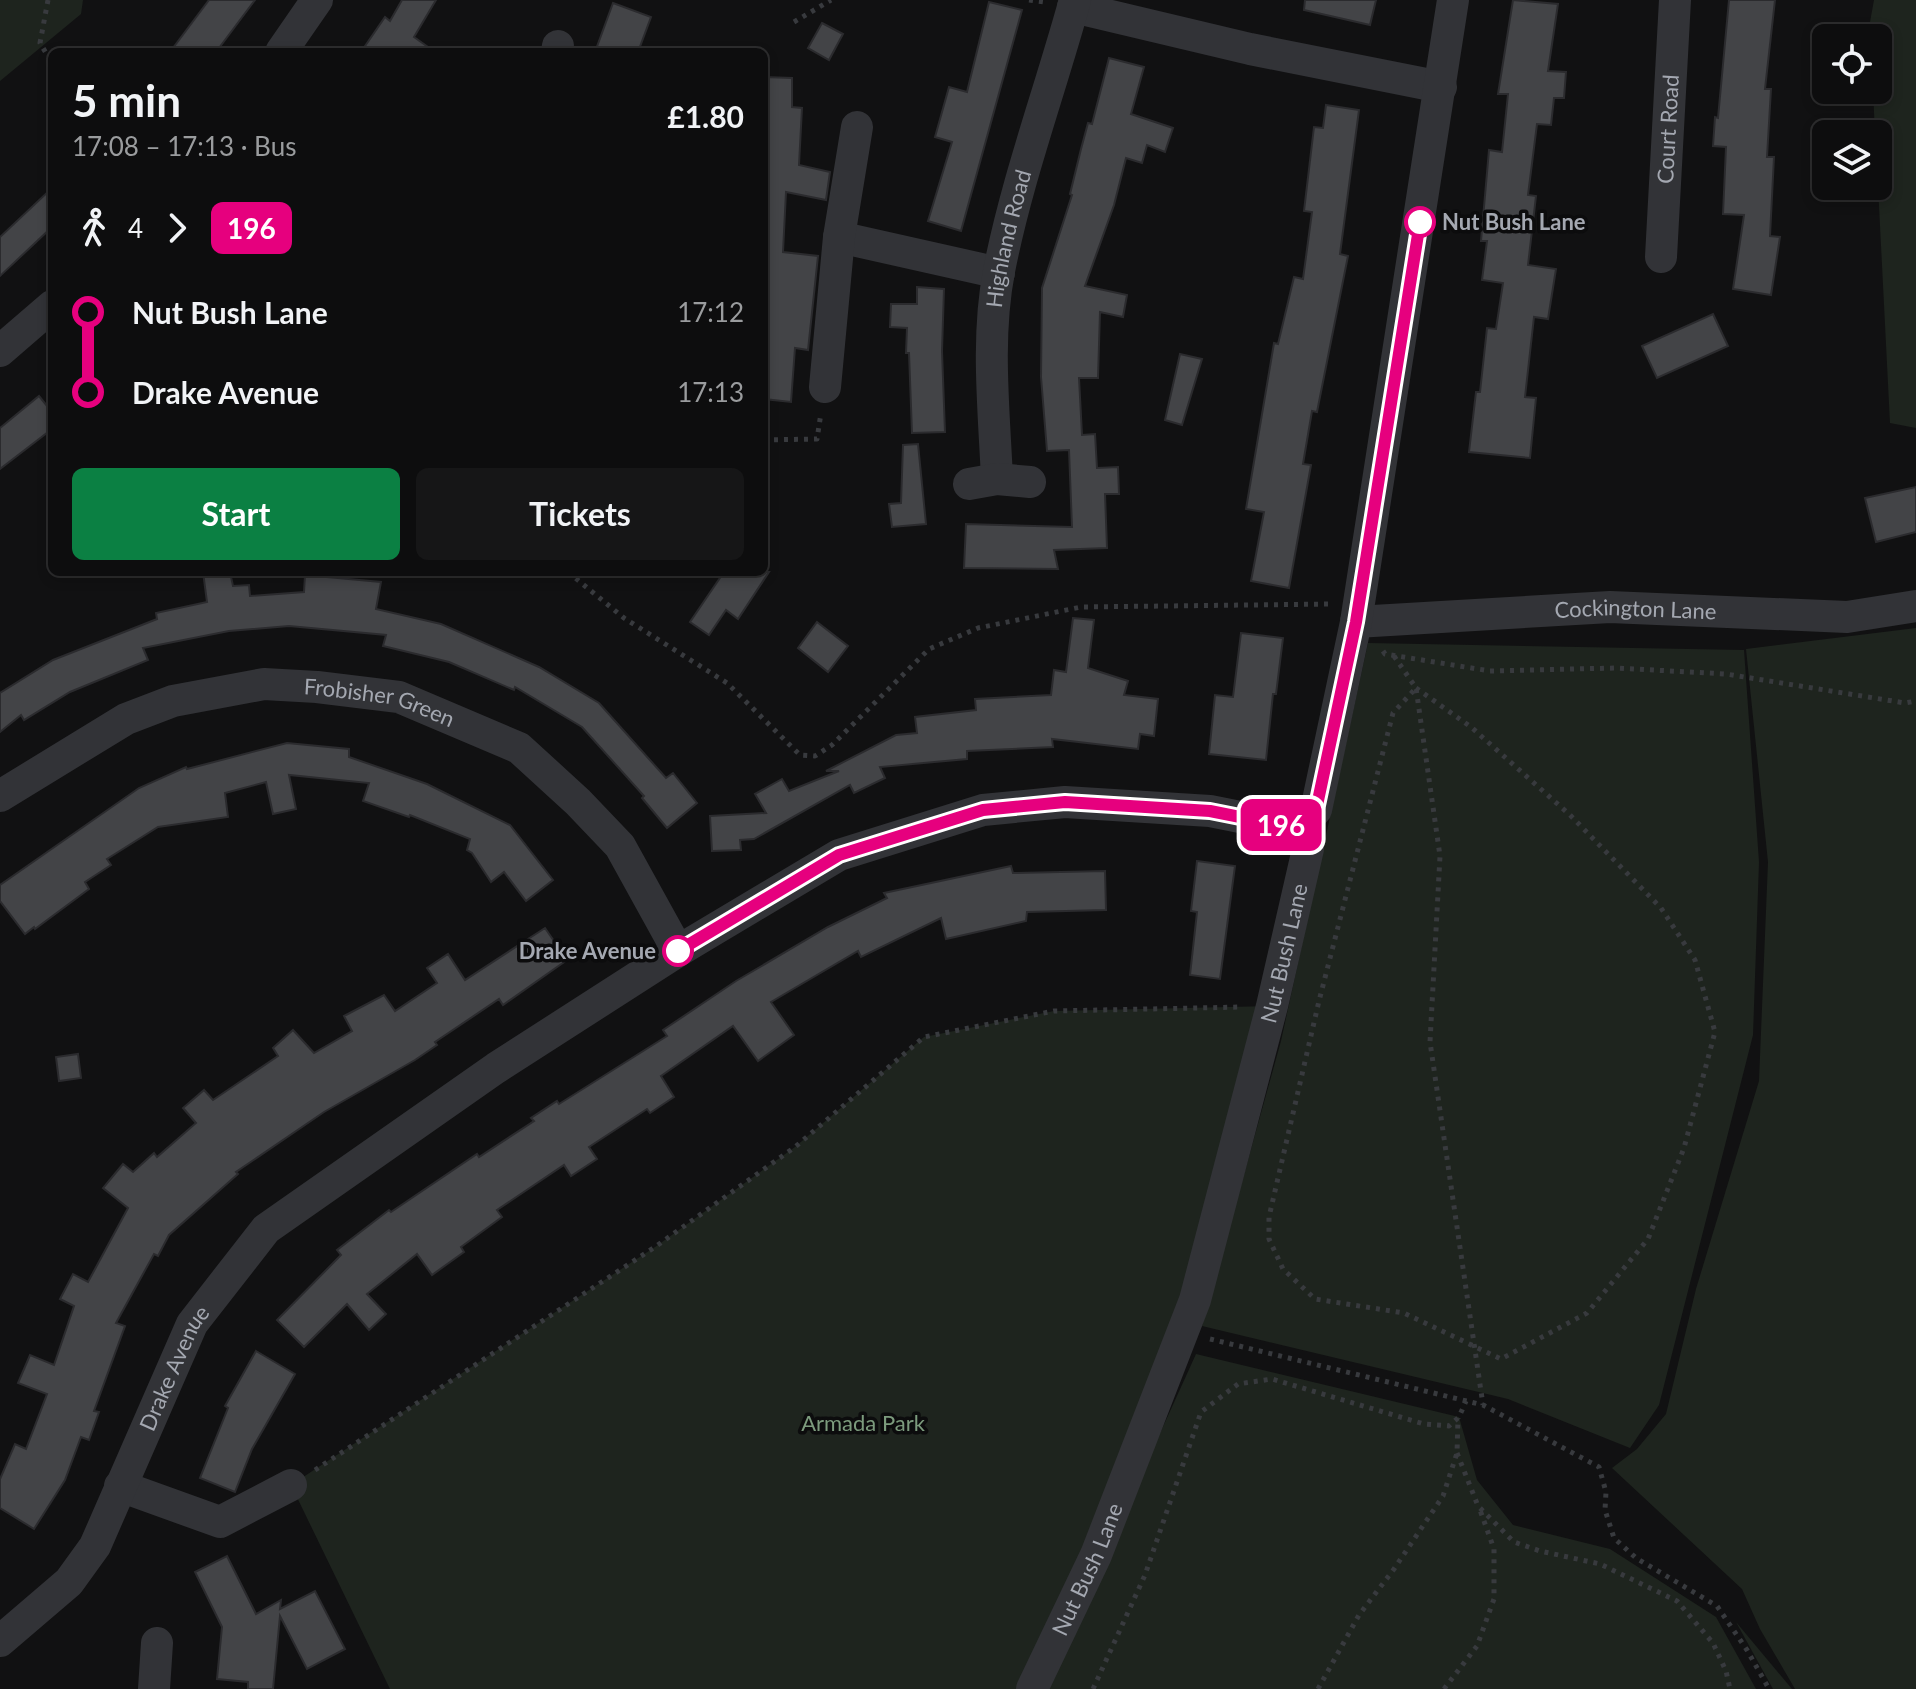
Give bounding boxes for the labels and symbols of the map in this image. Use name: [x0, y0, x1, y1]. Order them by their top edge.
street label: Court Road: [1651, 74, 1684, 185]
street label: Highland Road: [980, 166, 1036, 309]
marker: Nut Bush Lane: [1405, 207, 1435, 237]
place label: Nut Bush Lane: [1442, 208, 1586, 235]
street label: Cockington Lane: [1554, 593, 1717, 624]
street label: Frobisher Green: [303, 672, 459, 732]
line badge: 196: [1235, 799, 1327, 851]
street label: Nut Bush Lane: [1254, 881, 1313, 1026]
marker: Drake Avenue: [663, 936, 693, 966]
place label: Drake Avenue: [519, 937, 656, 964]
street label: Drake Avenue: [133, 1299, 215, 1435]
park label: Armada Park: [801, 1409, 926, 1436]
street label: Nut Bush Lane: [1046, 1499, 1128, 1640]

